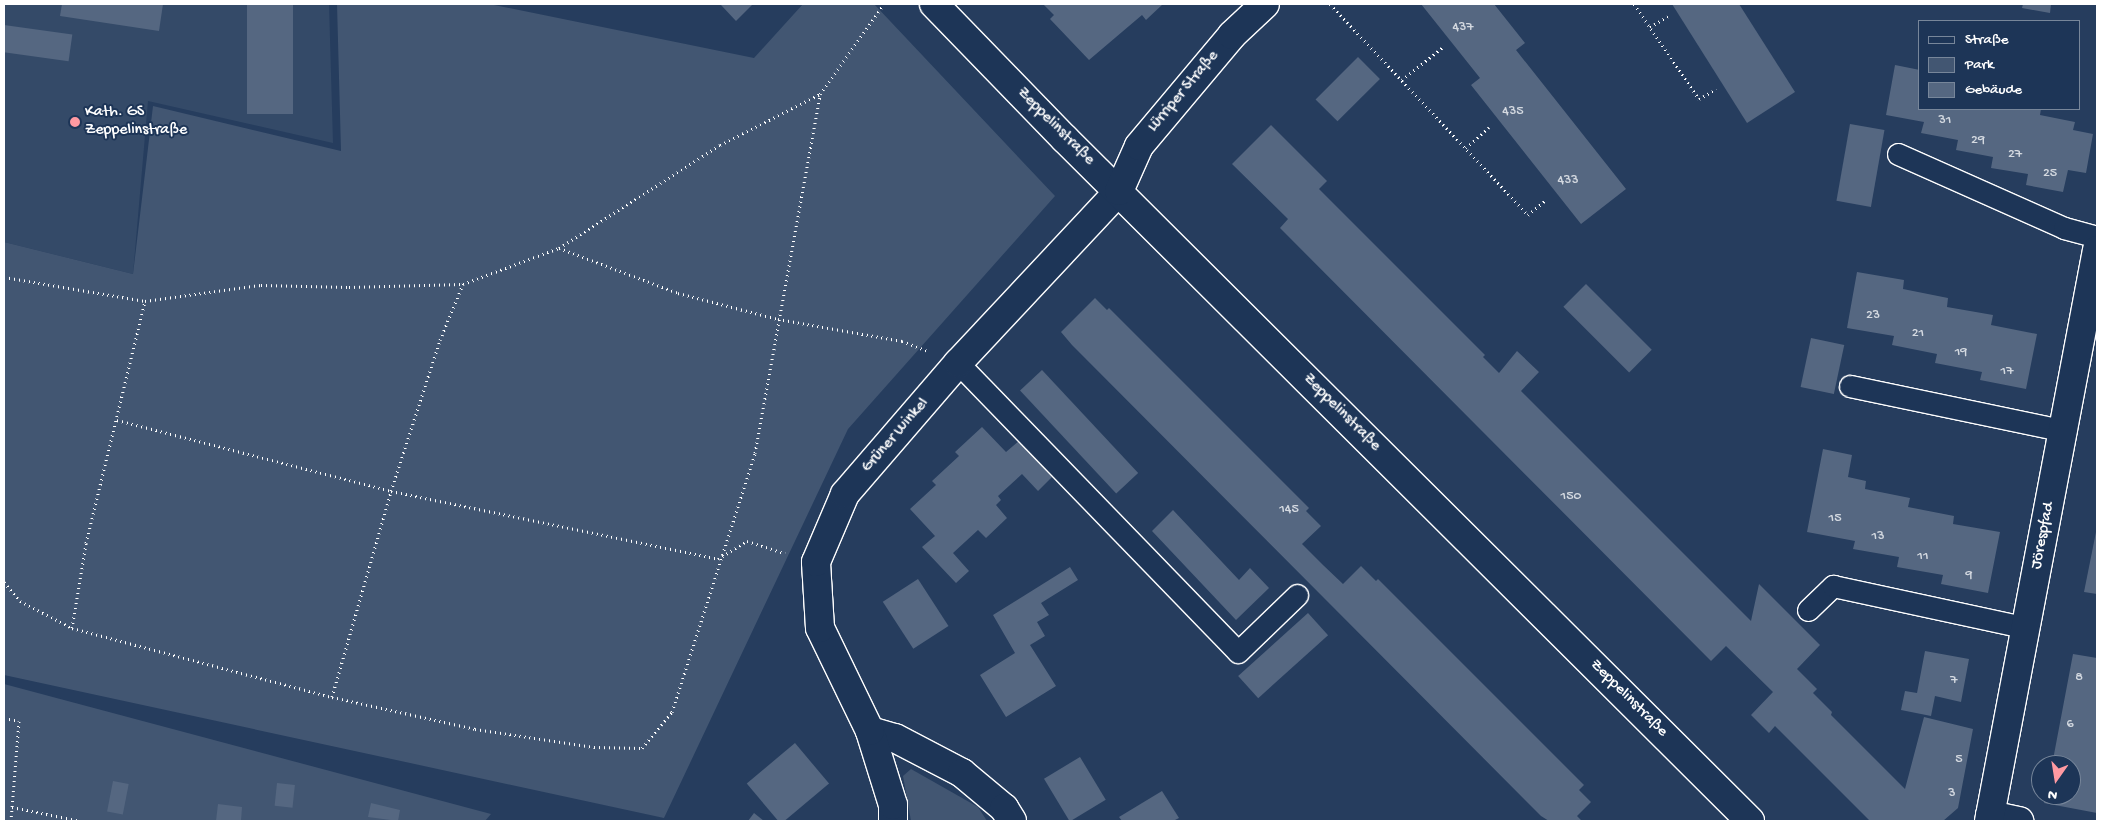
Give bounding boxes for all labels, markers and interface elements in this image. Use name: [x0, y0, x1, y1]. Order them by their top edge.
house number: 437: [1452, 20, 1474, 36]
legend: [1918, 20, 2081, 110]
text: Straße: [1965, 31, 2009, 49]
street label: Lürriper Straße: [1144, 47, 1224, 137]
text: Park: [1965, 56, 1994, 74]
text: Gebäude: [1965, 81, 2022, 99]
street label: Zeppelinstraße: [1012, 84, 1098, 170]
place label: Kath. GS Zeppelinstraße: [85, 103, 187, 141]
house number: 435: [1502, 104, 1524, 120]
house number: 31: [1939, 113, 1951, 129]
marker: Kath. GS Zeppelinstraße: [69, 116, 81, 128]
house number: 29: [1971, 133, 1985, 149]
house number: 27: [2008, 147, 2022, 163]
house number: 25: [2043, 166, 2057, 182]
house number: 433: [1557, 173, 1579, 189]
house number: 23: [1866, 308, 1880, 324]
house number: 21: [1912, 326, 1924, 342]
house number: 19: [1955, 345, 1967, 361]
house number: 17: [2001, 364, 2013, 380]
street label: Zeppelinstraße: [1298, 370, 1384, 456]
street label: Grüner Winkel: [859, 395, 933, 477]
house number: 150: [1561, 489, 1581, 505]
street label: Jörespfad: [2028, 501, 2060, 571]
house number: 145: [1279, 502, 1299, 518]
house number: 15: [1828, 511, 1842, 527]
house number: 13: [1872, 529, 1884, 545]
house number: 11: [1917, 549, 1929, 565]
house number: 9: [1965, 568, 1973, 584]
street label: Zeppelinstraße: [1585, 656, 1671, 742]
house number: 8: [2075, 670, 2083, 686]
house number: 7: [1950, 673, 1958, 689]
house number: 6: [2066, 717, 2074, 733]
house number: 5: [1955, 752, 1963, 768]
north arrow: [2031, 755, 2081, 805]
text: N: [2046, 785, 2059, 803]
house number: 3: [1948, 786, 1956, 802]

